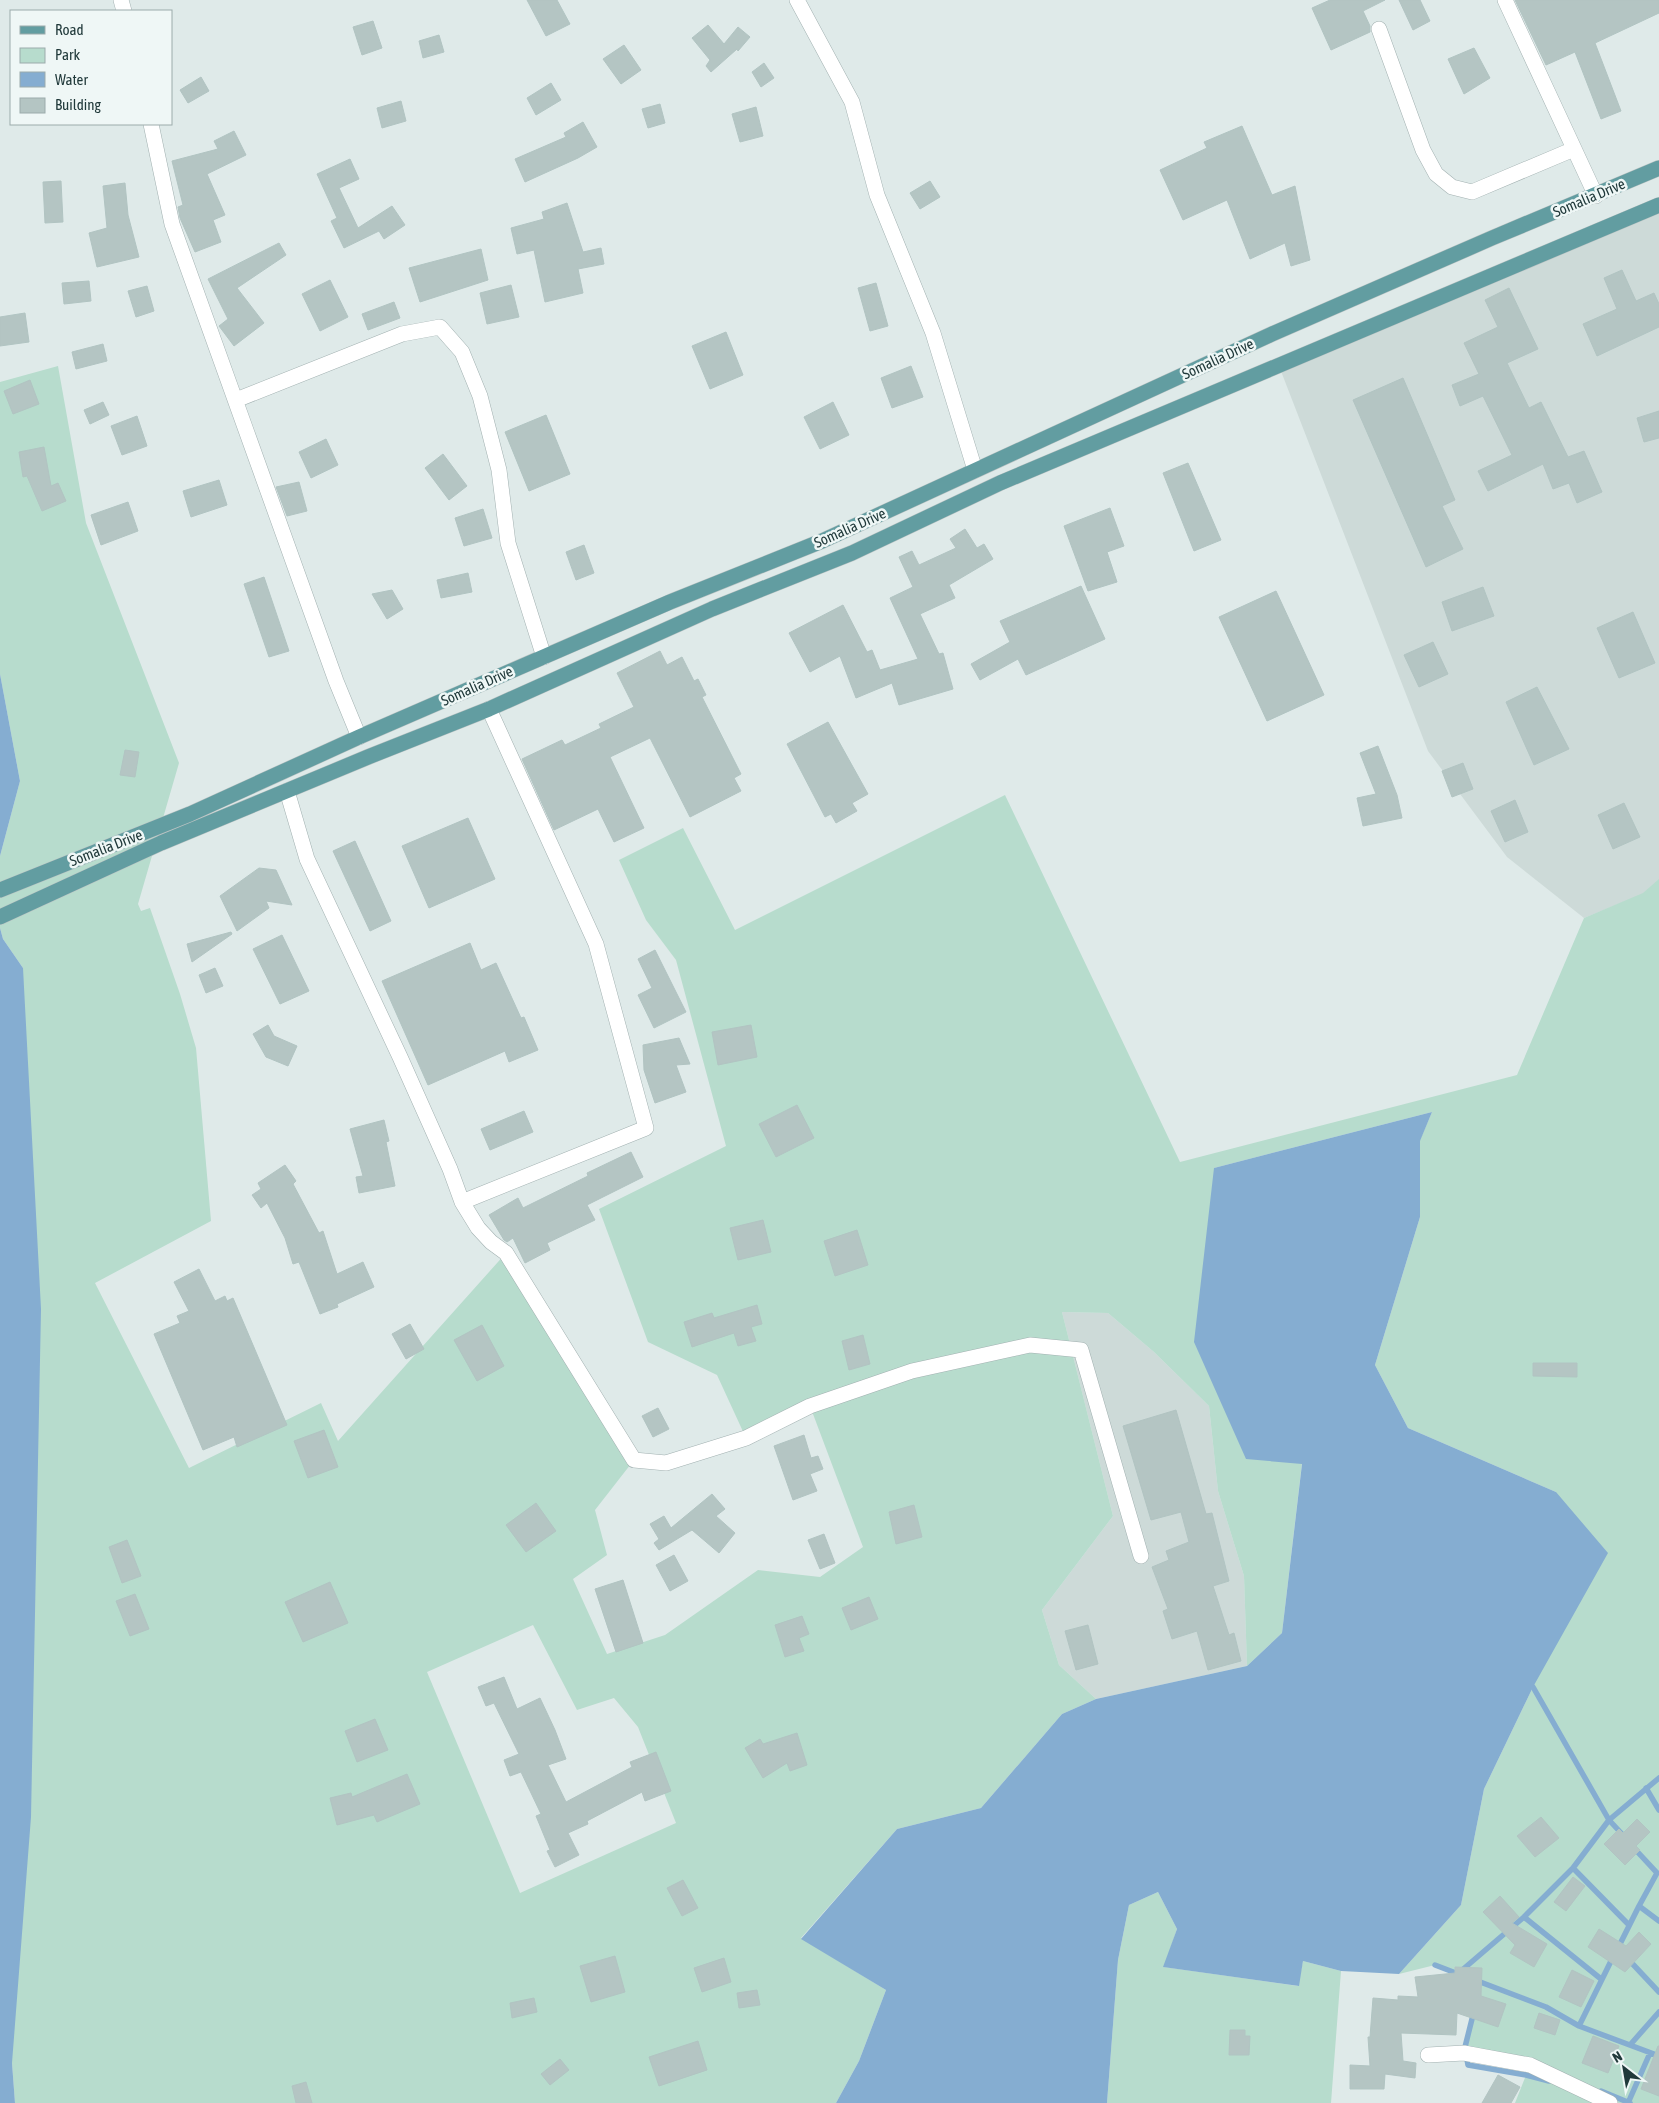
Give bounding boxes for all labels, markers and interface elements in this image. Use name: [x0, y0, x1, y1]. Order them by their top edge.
legend: [10, 10, 172, 125]
text: Road: [55, 21, 84, 38]
text: Park: [55, 46, 80, 63]
text: Water: [55, 71, 88, 88]
text: Building: [55, 96, 101, 113]
street label: Somalia Drive: [1550, 175, 1628, 220]
street label: Somalia Drive: [1179, 335, 1256, 382]
street label: Somalia Drive: [811, 504, 888, 551]
street label: Somalia Drive: [438, 662, 515, 709]
street label: Somalia Drive: [67, 826, 145, 869]
north arrow: [1599, 2043, 1649, 2093]
text: N: [1610, 2048, 1625, 2066]

